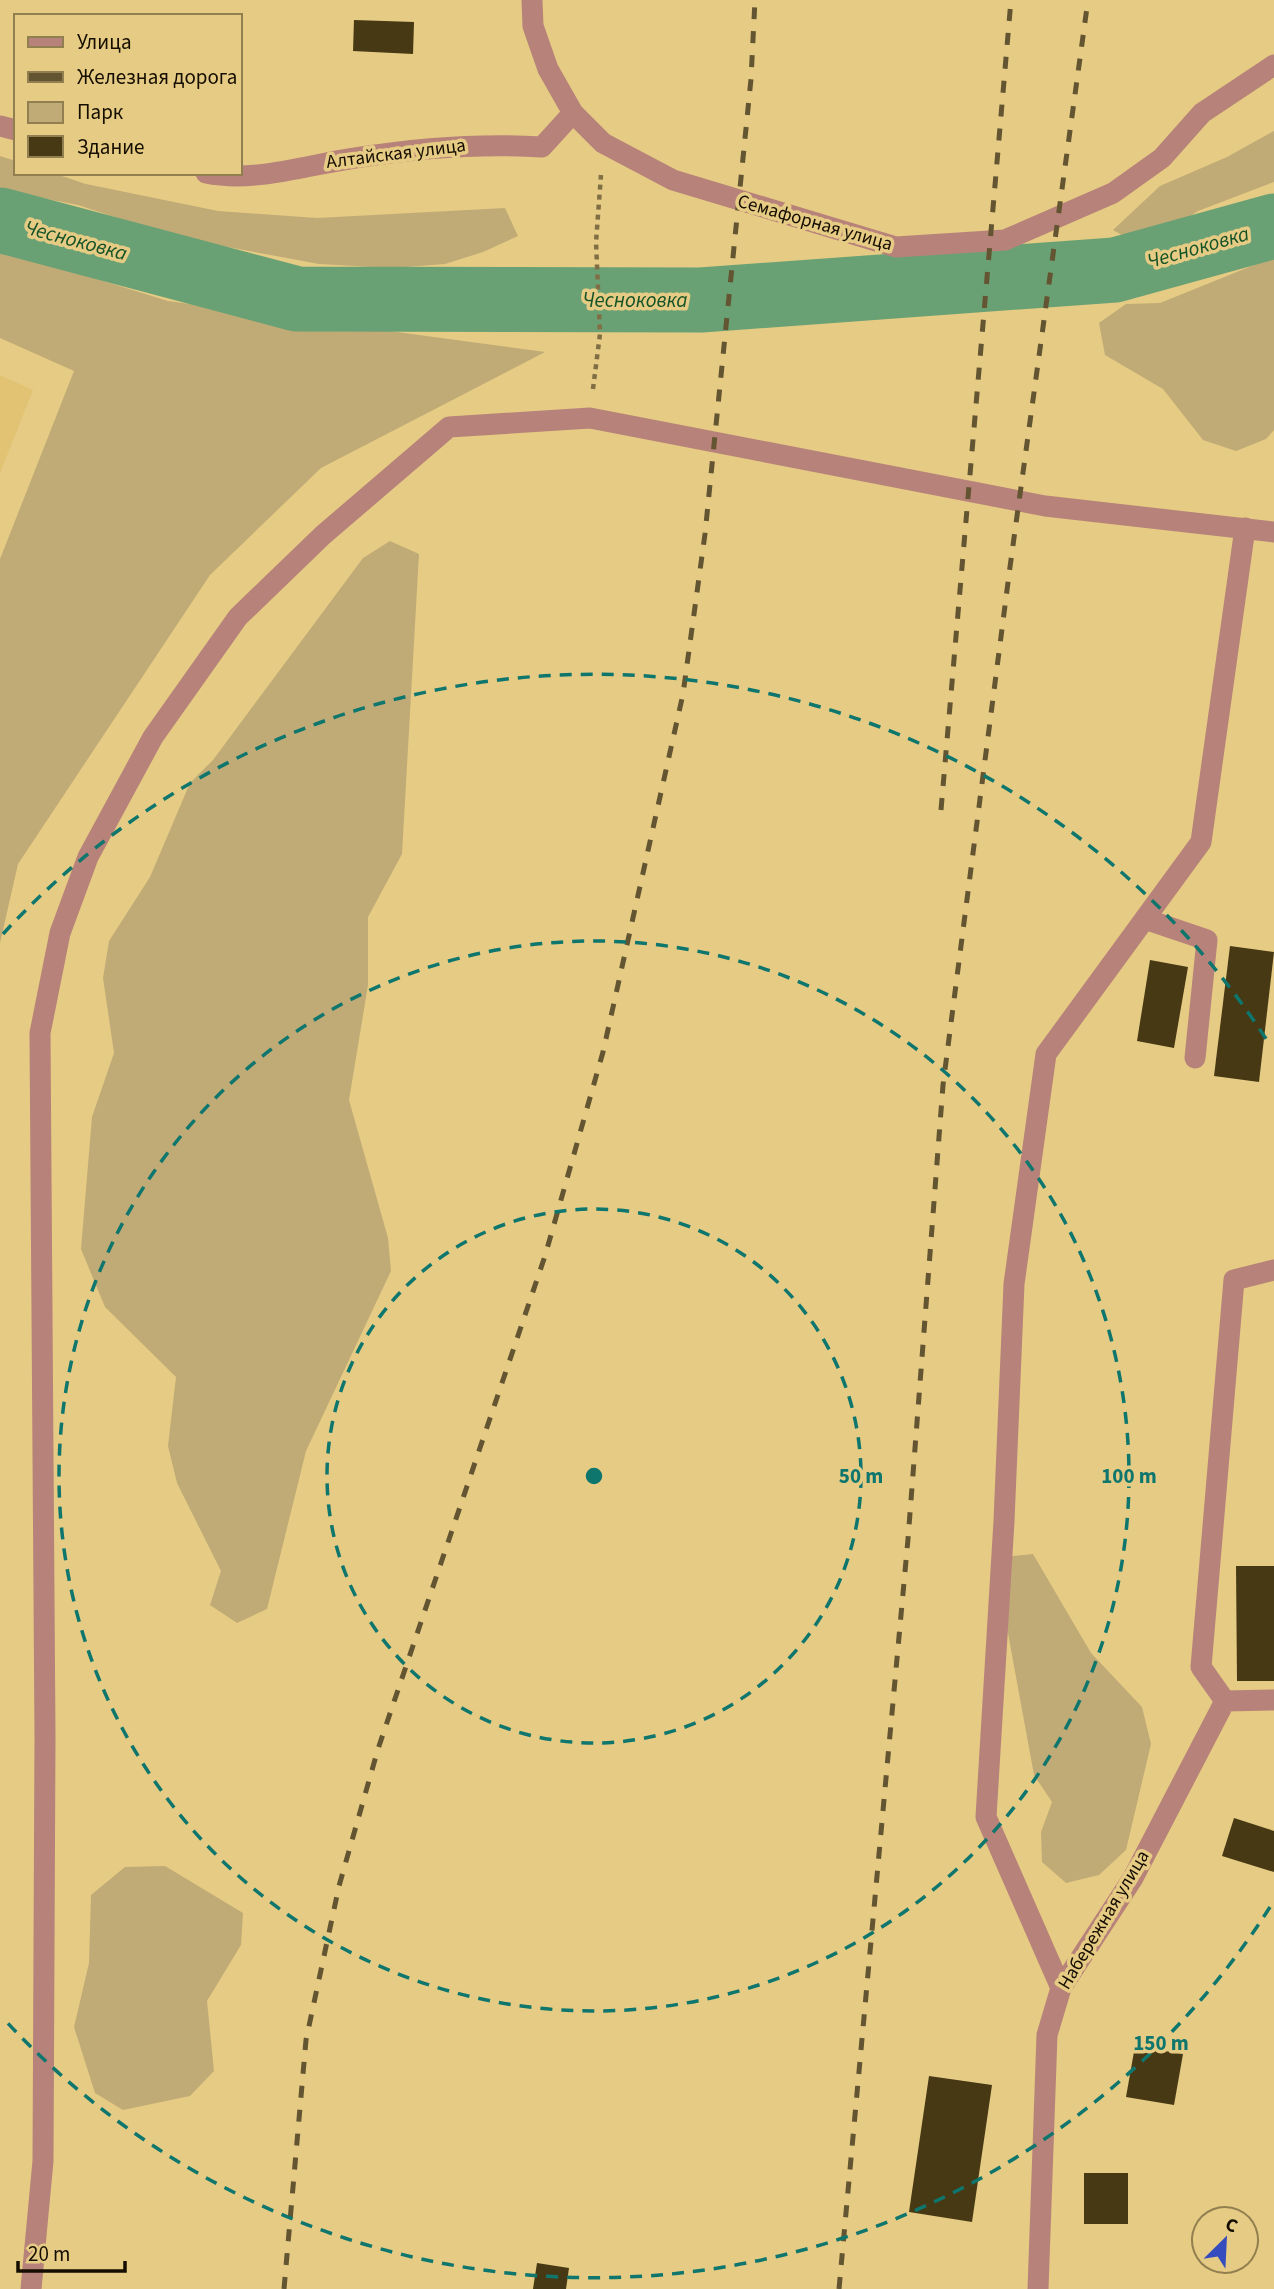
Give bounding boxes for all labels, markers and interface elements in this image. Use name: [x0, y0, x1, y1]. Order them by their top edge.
legend: [14, 14, 242, 175]
text: Улица: [77, 27, 132, 57]
text: Железная дорога: [77, 62, 237, 92]
text: Парк: [77, 97, 124, 127]
text: Здание: [77, 132, 145, 162]
street label: Алтайская улица: [325, 132, 467, 176]
street label: Семафорная улица: [734, 188, 896, 258]
water label: Чесноковка: [21, 212, 131, 268]
water label: Чесноковка: [1143, 218, 1253, 276]
water label: Чесноковка: [583, 285, 687, 315]
text: 50 m: [839, 1461, 883, 1491]
text: 100 m: [1101, 1461, 1157, 1491]
centre of rings: [582, 1464, 606, 1488]
street label: Набережная улица: [1052, 1845, 1156, 1995]
text: 150 m: [1133, 2028, 1189, 2058]
north arrow: [1190, 2205, 1260, 2275]
text: С: [1221, 2211, 1242, 2240]
scale bar: [18, 2230, 124, 2274]
text: 20 m: [28, 2239, 70, 2269]

